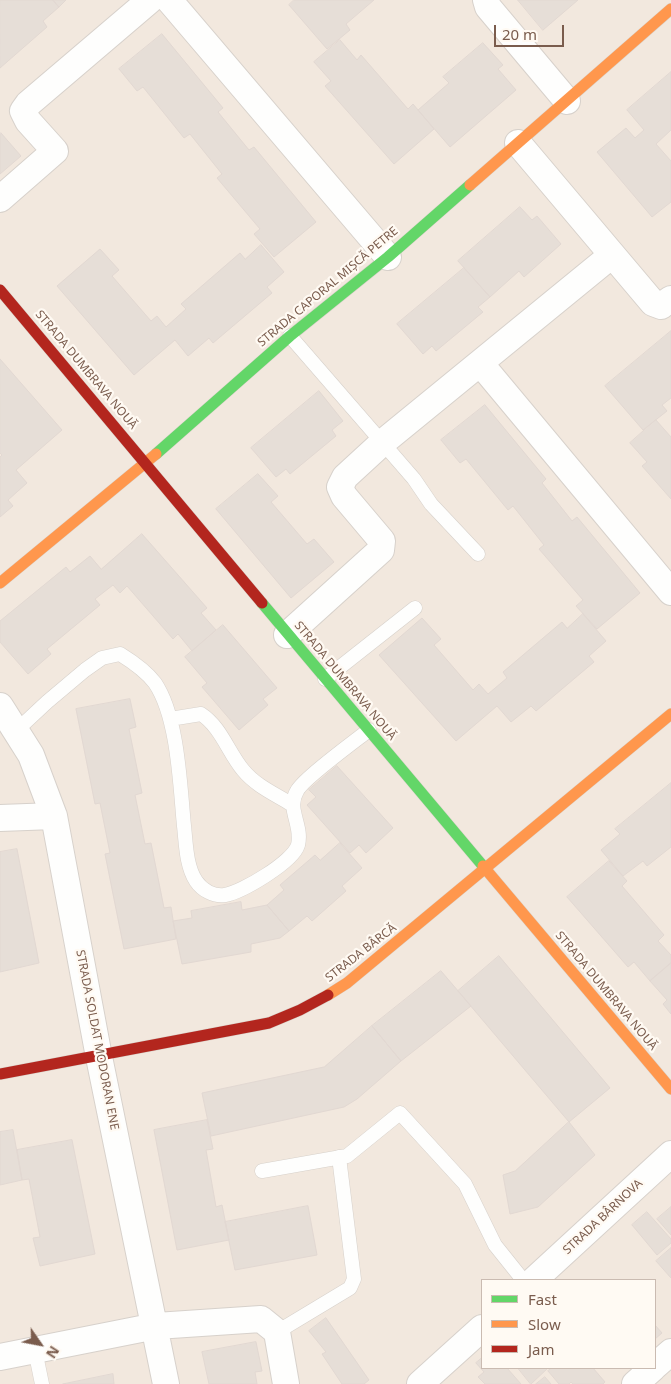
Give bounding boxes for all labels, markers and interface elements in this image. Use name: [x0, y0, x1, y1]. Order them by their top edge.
scale bar: [496, 15, 566, 47]
text: 20 m: [502, 24, 537, 44]
street label: STRADA CAPORAL MIȘCĂ PETRE: [255, 224, 401, 350]
street label: STRADA DUMBRAVA NOUĂ: [32, 308, 140, 432]
street label: STRADA DUMBRAVA NOUĂ: [291, 619, 399, 743]
street label: STRADA BÂRCĂ: [323, 921, 399, 985]
street label: STRADA DUMBRAVA NOUĂ: [552, 929, 660, 1053]
street label: STRADA SOLDAT MODORAN ENE: [72, 949, 122, 1131]
street label: STRADA BÂRNOVA: [560, 1176, 646, 1258]
legend: [481, 1279, 656, 1369]
text: Fast: [528, 1289, 557, 1309]
text: Slow: [528, 1314, 561, 1334]
north arrow: [15, 1319, 65, 1369]
text: Jam: [528, 1339, 555, 1359]
text: N: [42, 1342, 64, 1362]

